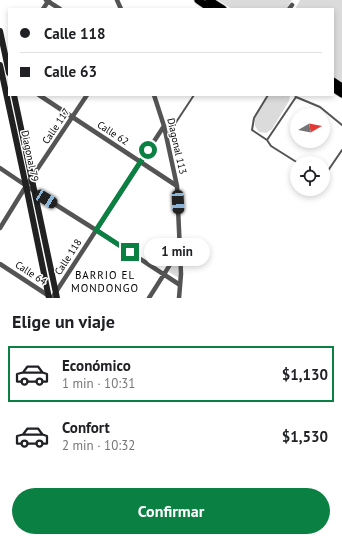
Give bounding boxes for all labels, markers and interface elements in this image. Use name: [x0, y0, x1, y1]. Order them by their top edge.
text: Calle 118: [44, 24, 105, 43]
text: Calle 63: [44, 62, 97, 81]
street label: Calle 117: [39, 106, 73, 146]
north arrow: [290, 108, 330, 148]
map controls: [290, 108, 330, 196]
street label: Diagonal 113: [164, 117, 190, 175]
street label: Calle 62: [95, 118, 131, 148]
street label: Diagonal 79: [18, 129, 42, 183]
route start: [139, 141, 157, 159]
button: locate: [290, 156, 330, 196]
car: [33, 188, 59, 210]
car: [171, 190, 185, 214]
street label: Calle 118: [52, 236, 84, 278]
callout: 1 min: [144, 238, 210, 266]
route end: [121, 243, 139, 261]
text: 1 min: [161, 243, 193, 260]
street label: Calle 64: [13, 258, 50, 288]
district label: BARRIO EL MONDONGO: [71, 268, 139, 295]
text: Elige un viaje: [12, 310, 115, 333]
icon: car: [14, 356, 50, 392]
text: Económico: [62, 356, 131, 375]
text: $1,130: [282, 365, 328, 384]
text: 1 min · 10:31: [62, 375, 135, 392]
icon: car: [14, 418, 50, 454]
text: Confort: [62, 418, 110, 437]
text: $1,530: [282, 427, 328, 446]
text: 2 min · 10:32: [62, 437, 135, 454]
button: Confirmar: [12, 488, 330, 534]

